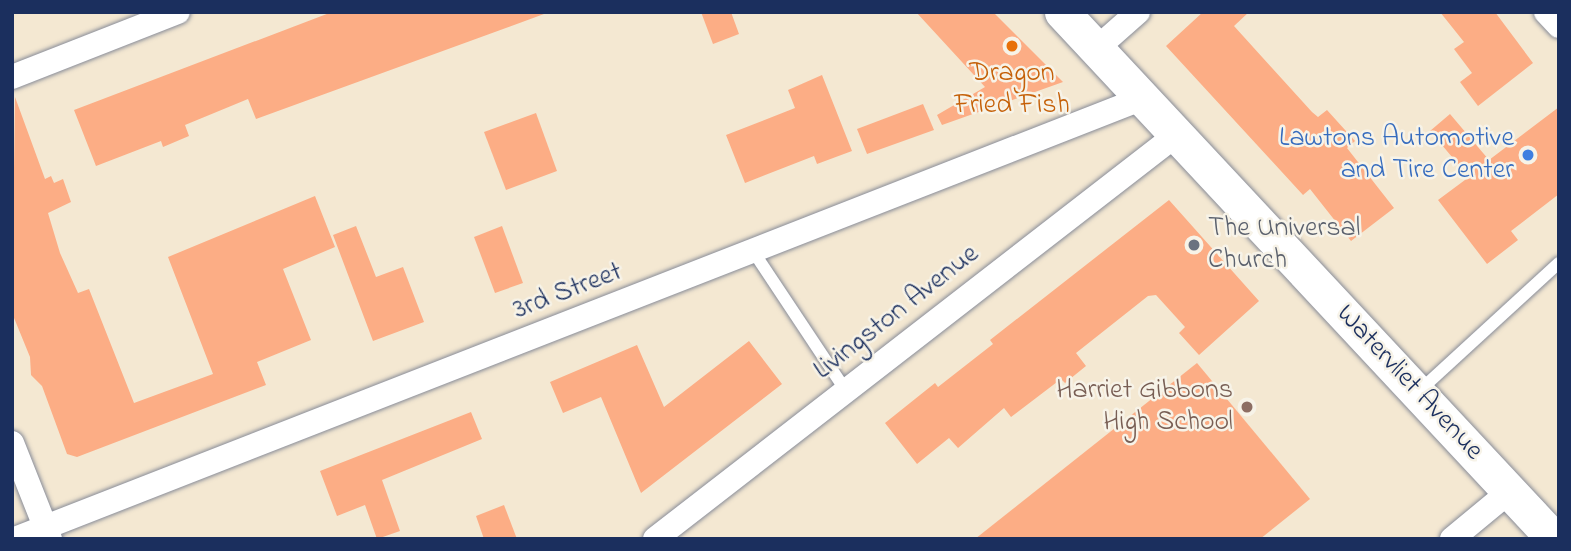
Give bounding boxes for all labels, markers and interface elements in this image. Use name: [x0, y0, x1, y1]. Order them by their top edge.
marker: Dragon Fried Fish: [1004, 38, 1020, 54]
place label: Dragon Fried Fish: [954, 57, 1070, 123]
place label: Lawtons Automotive and Tire Center: [1279, 122, 1514, 188]
marker: Lawtons Automotive and Tire Center: [1520, 147, 1536, 163]
place label: The Universal Church: [1208, 212, 1360, 278]
marker: The Universal Church: [1186, 237, 1202, 253]
street label: Livingston Avenue: [808, 238, 986, 388]
street label: 3rd Street: [509, 256, 627, 328]
street label: Watervliet Avenue: [1328, 298, 1490, 468]
place label: Harriet Gibbons High School: [1056, 374, 1233, 440]
marker: Harriet Gibbons High School: [1239, 399, 1255, 415]

